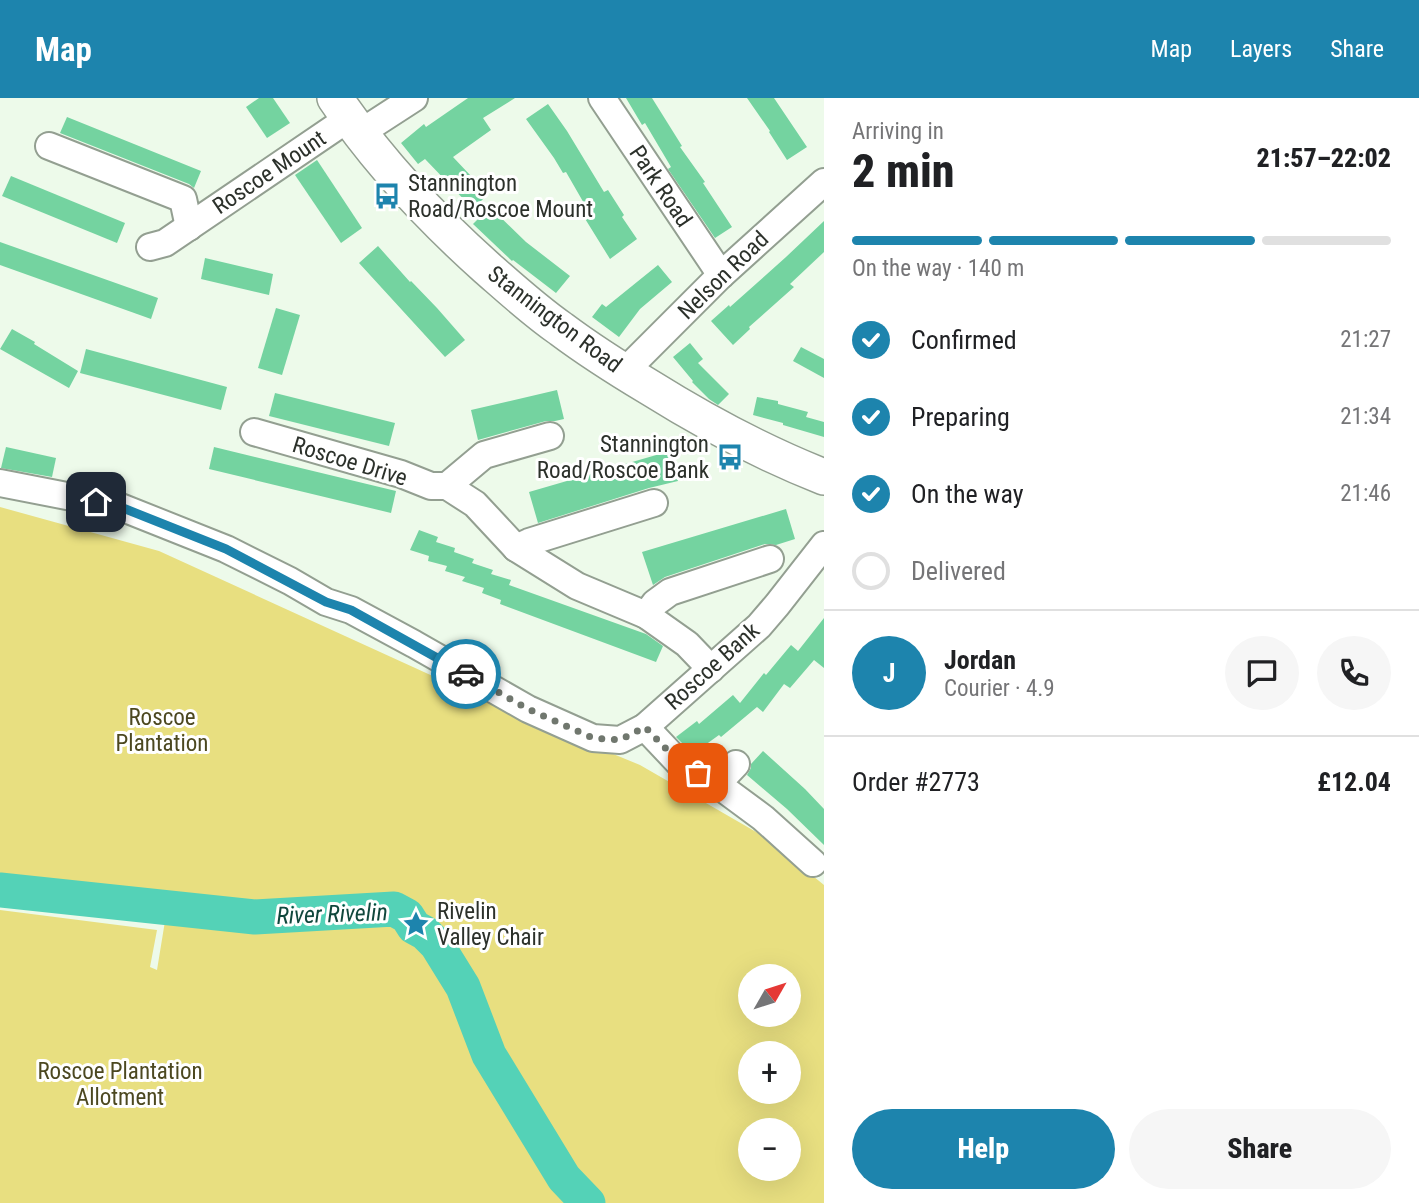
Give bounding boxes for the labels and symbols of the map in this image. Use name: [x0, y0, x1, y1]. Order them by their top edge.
street label: Roscoe Mount: [208, 125, 331, 220]
street label: Park Road: [624, 140, 698, 232]
place label: Stannington Road/Roscoe Mount: [408, 170, 593, 223]
bus stop icon: Stannington Road/Roscoe Mount: [372, 181, 402, 211]
street label: Nelson Road: [673, 226, 774, 325]
street label: Stannington Road: [482, 260, 627, 378]
street label: Roscoe Drive: [289, 431, 410, 492]
place label: Stannington Road/Roscoe Bank: [537, 431, 710, 484]
bus stop icon: Stannington Road/Roscoe Bank: [715, 442, 745, 472]
pin: [66, 472, 126, 532]
street label: Roscoe Bank: [660, 617, 766, 716]
courier: [431, 639, 501, 709]
park label: Roscoe Plantation: [116, 704, 208, 757]
pin: [668, 743, 728, 803]
water label: River Rivelin: [276, 898, 388, 930]
place label: Rivelin Valley Chair: [437, 898, 544, 951]
place icon: Rivelin Valley Chair: [401, 909, 431, 939]
north arrow: [738, 964, 802, 1027]
park label: Roscoe Plantation Allotment: [37, 1058, 203, 1111]

